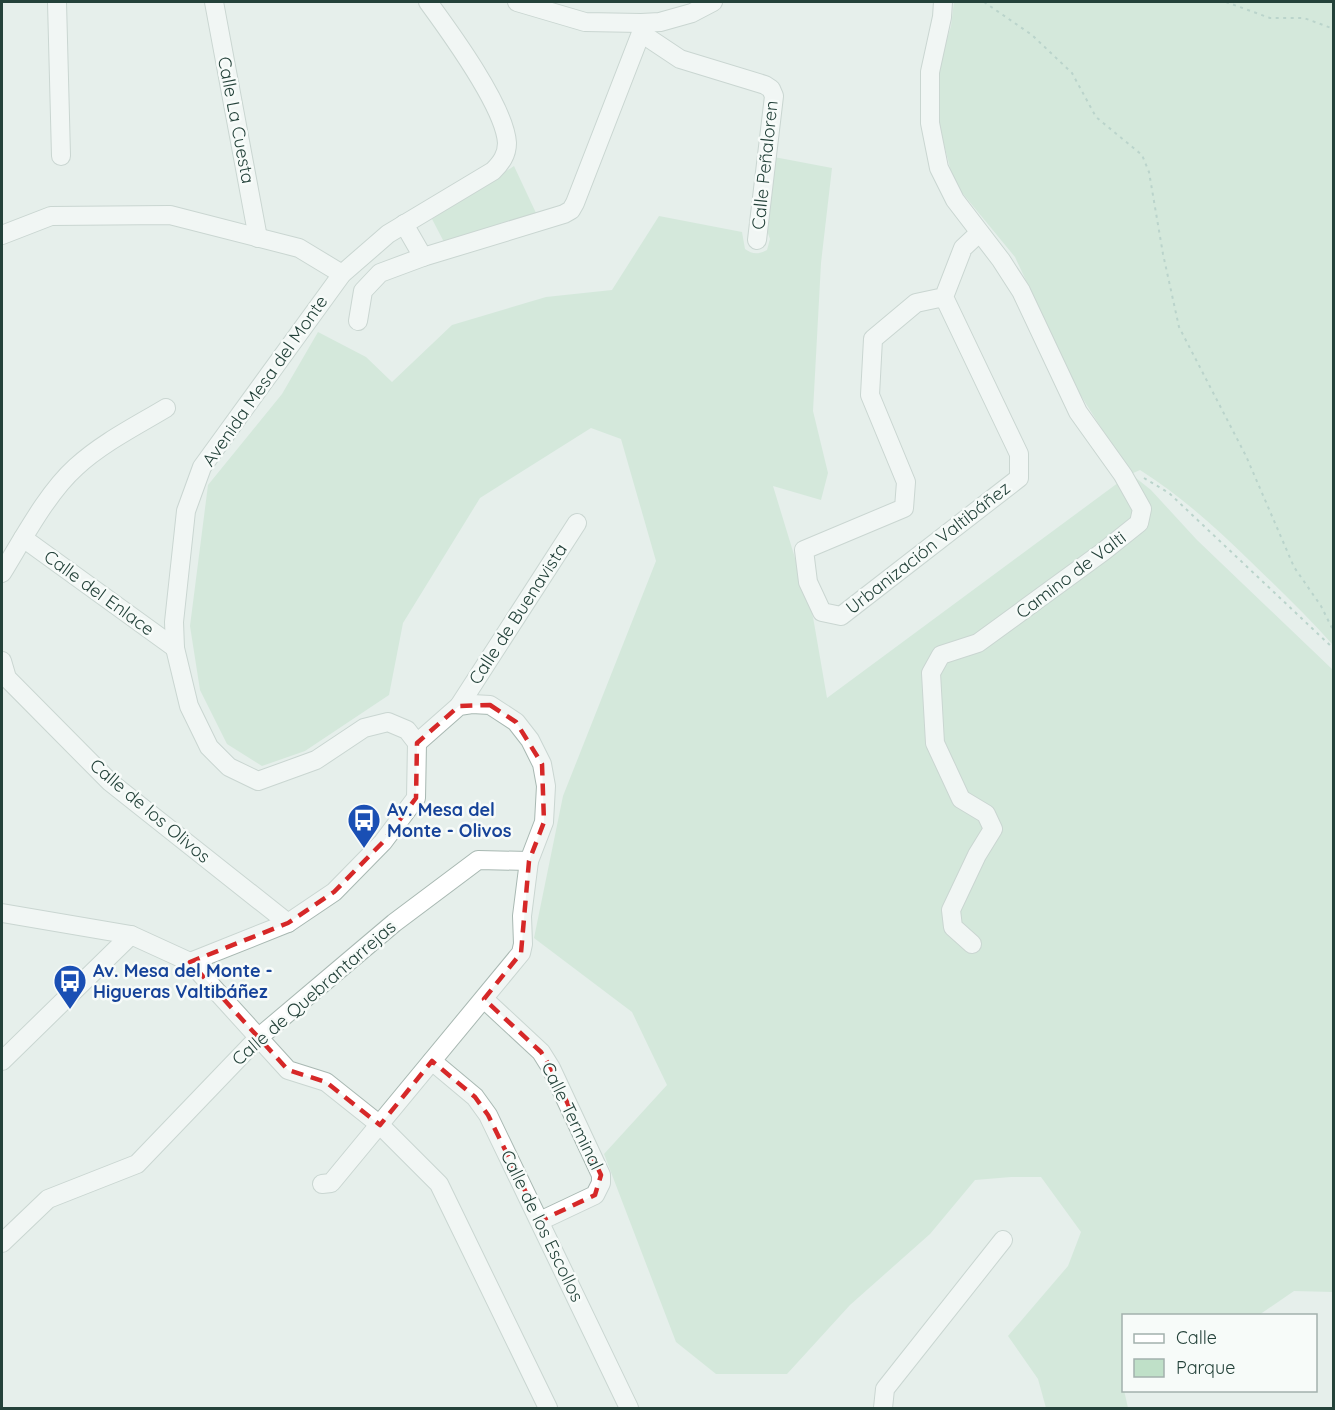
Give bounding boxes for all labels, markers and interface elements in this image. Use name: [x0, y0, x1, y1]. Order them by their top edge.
street label: Calle La Cuesta: [213, 54, 260, 185]
street label: Calle Peñaloren: [746, 99, 783, 231]
street label: Avenida Mesa del Monte: [197, 291, 332, 471]
street label: Urbanización Valtibáñez: [841, 476, 1015, 619]
street label: Camino de Valti: [1011, 526, 1130, 623]
street label: Calle de Buenavista: [463, 539, 572, 689]
street label: Calle del Enlace: [39, 545, 159, 640]
street label: Calle de los Olivos: [85, 753, 215, 868]
place label: Av. Mesa del Monte - Olivos: [387, 798, 512, 842]
bus stop icon: Av. Mesa del Monte - Olivos: [346, 802, 382, 849]
street label: Calle de Quebrantarrejas: [227, 915, 400, 1070]
place label: Av. Mesa del Monte - Higueras Valtibáñez: [93, 959, 273, 1003]
bus stop icon: Av. Mesa del Monte - Higueras Valtibáñez: [52, 963, 88, 1010]
street label: Calle Terminal: [536, 1058, 609, 1174]
street label: Calle de los Escollos: [496, 1146, 589, 1306]
legend: [1122, 1314, 1317, 1392]
text: Calle: [1176, 1326, 1217, 1349]
text: Parque: [1176, 1356, 1235, 1379]

